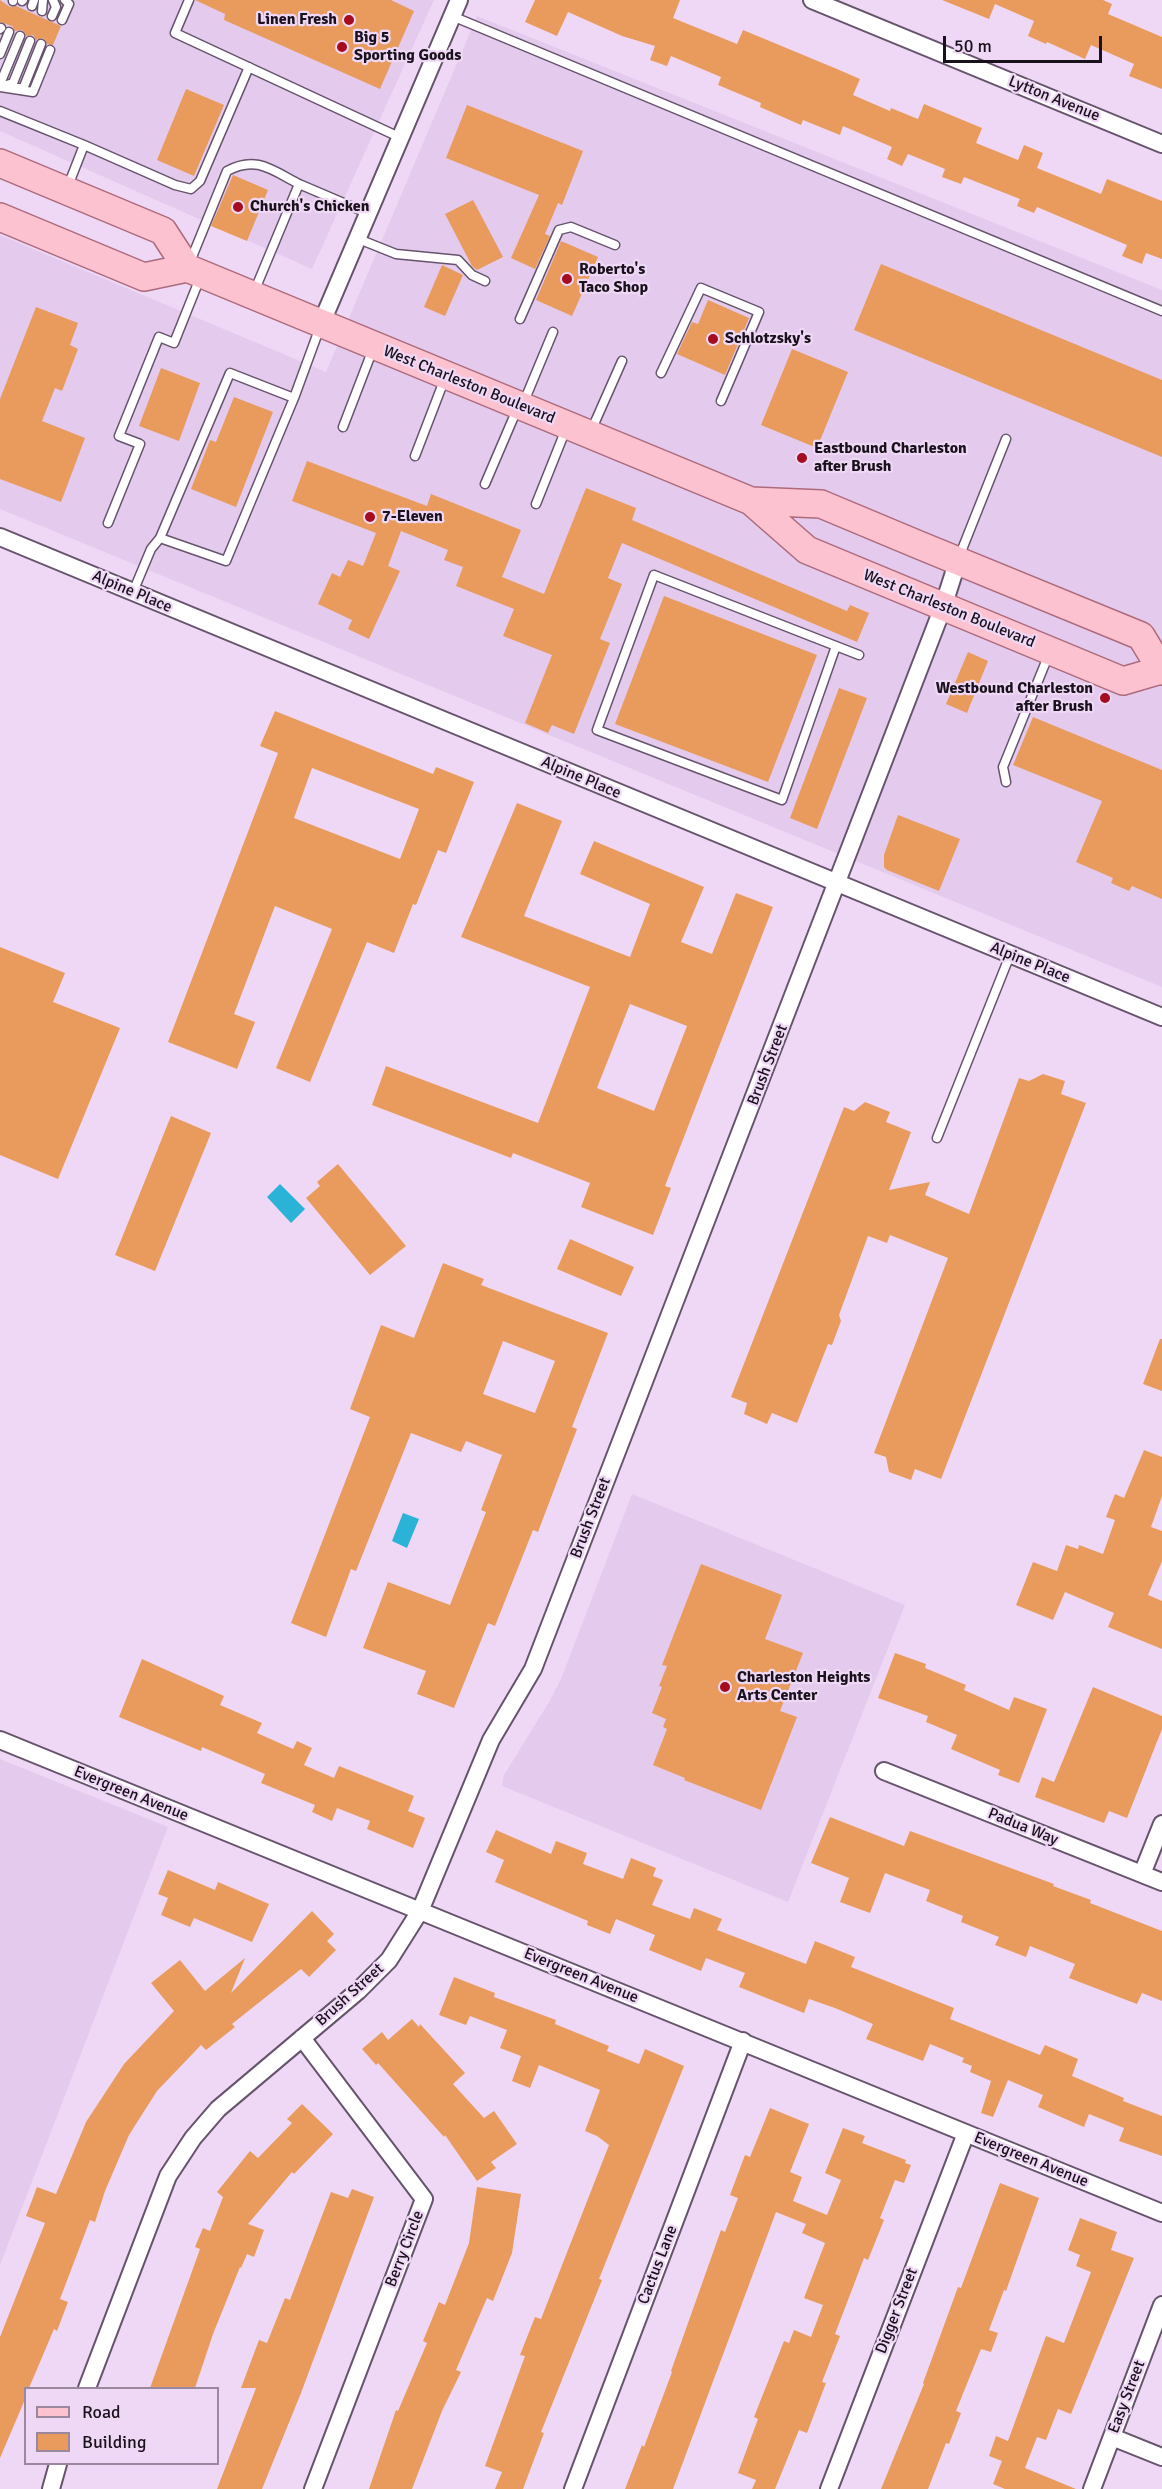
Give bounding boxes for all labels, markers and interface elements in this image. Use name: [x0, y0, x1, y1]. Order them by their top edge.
place label: Linen Fresh: [257, 10, 337, 30]
marker: Linen Fresh: [342, 13, 356, 27]
scale bar: [946, 24, 1105, 62]
place label: Big 5 Sporting Goods: [354, 28, 461, 66]
text: 50 m: [954, 35, 992, 57]
marker: Big 5 Sporting Goods: [335, 40, 349, 54]
street label: Lytton Avenue: [1005, 72, 1103, 126]
place label: Church's Chicken: [250, 197, 370, 217]
marker: Church's Chicken: [231, 200, 245, 214]
place label: Roberto's Taco Shop: [579, 260, 648, 298]
marker: Roberto's Taco Shop: [560, 272, 574, 286]
place label: Schlotzsky's: [725, 329, 811, 349]
marker: Schlotzsky's: [706, 332, 720, 346]
street label: West Charleston Boulevard: [380, 342, 558, 428]
place label: Eastbound Charleston after Brush: [814, 439, 967, 477]
marker: Eastbound Charleston after Brush: [795, 451, 809, 465]
place label: 7-Eleven: [382, 507, 443, 527]
marker: 7-Eleven: [363, 510, 377, 524]
street label: West Charleston Boulevard: [860, 566, 1038, 652]
street label: Alpine Place: [89, 567, 175, 617]
place label: Westbound Charleston after Brush: [936, 679, 1093, 717]
marker: Westbound Charleston after Brush: [1098, 691, 1112, 705]
street label: Alpine Place: [538, 753, 624, 803]
street label: Alpine Place: [987, 938, 1073, 988]
street label: Brush Street: [744, 1022, 792, 1108]
street label: Brush Street: [567, 1475, 615, 1561]
place label: Charleston Heights Arts Center: [737, 1668, 870, 1706]
marker: Charleston Heights Arts Center: [718, 1680, 732, 1694]
street label: Evergreen Avenue: [71, 1762, 191, 1826]
street label: Padua Way: [985, 1804, 1061, 1850]
street label: Evergreen Avenue: [521, 1944, 641, 2008]
street label: Brush Street: [312, 1959, 388, 2031]
street label: Evergreen Avenue: [971, 2128, 1091, 2192]
street label: Berry Circle: [382, 2208, 428, 2290]
street label: Cactus Lane: [634, 2223, 682, 2307]
street label: Digger Street: [872, 2265, 922, 2357]
street label: Easy Street: [1104, 2358, 1150, 2436]
legend: [24, 2387, 219, 2465]
text: Road: [82, 2401, 121, 2423]
text: Building: [82, 2431, 146, 2453]

